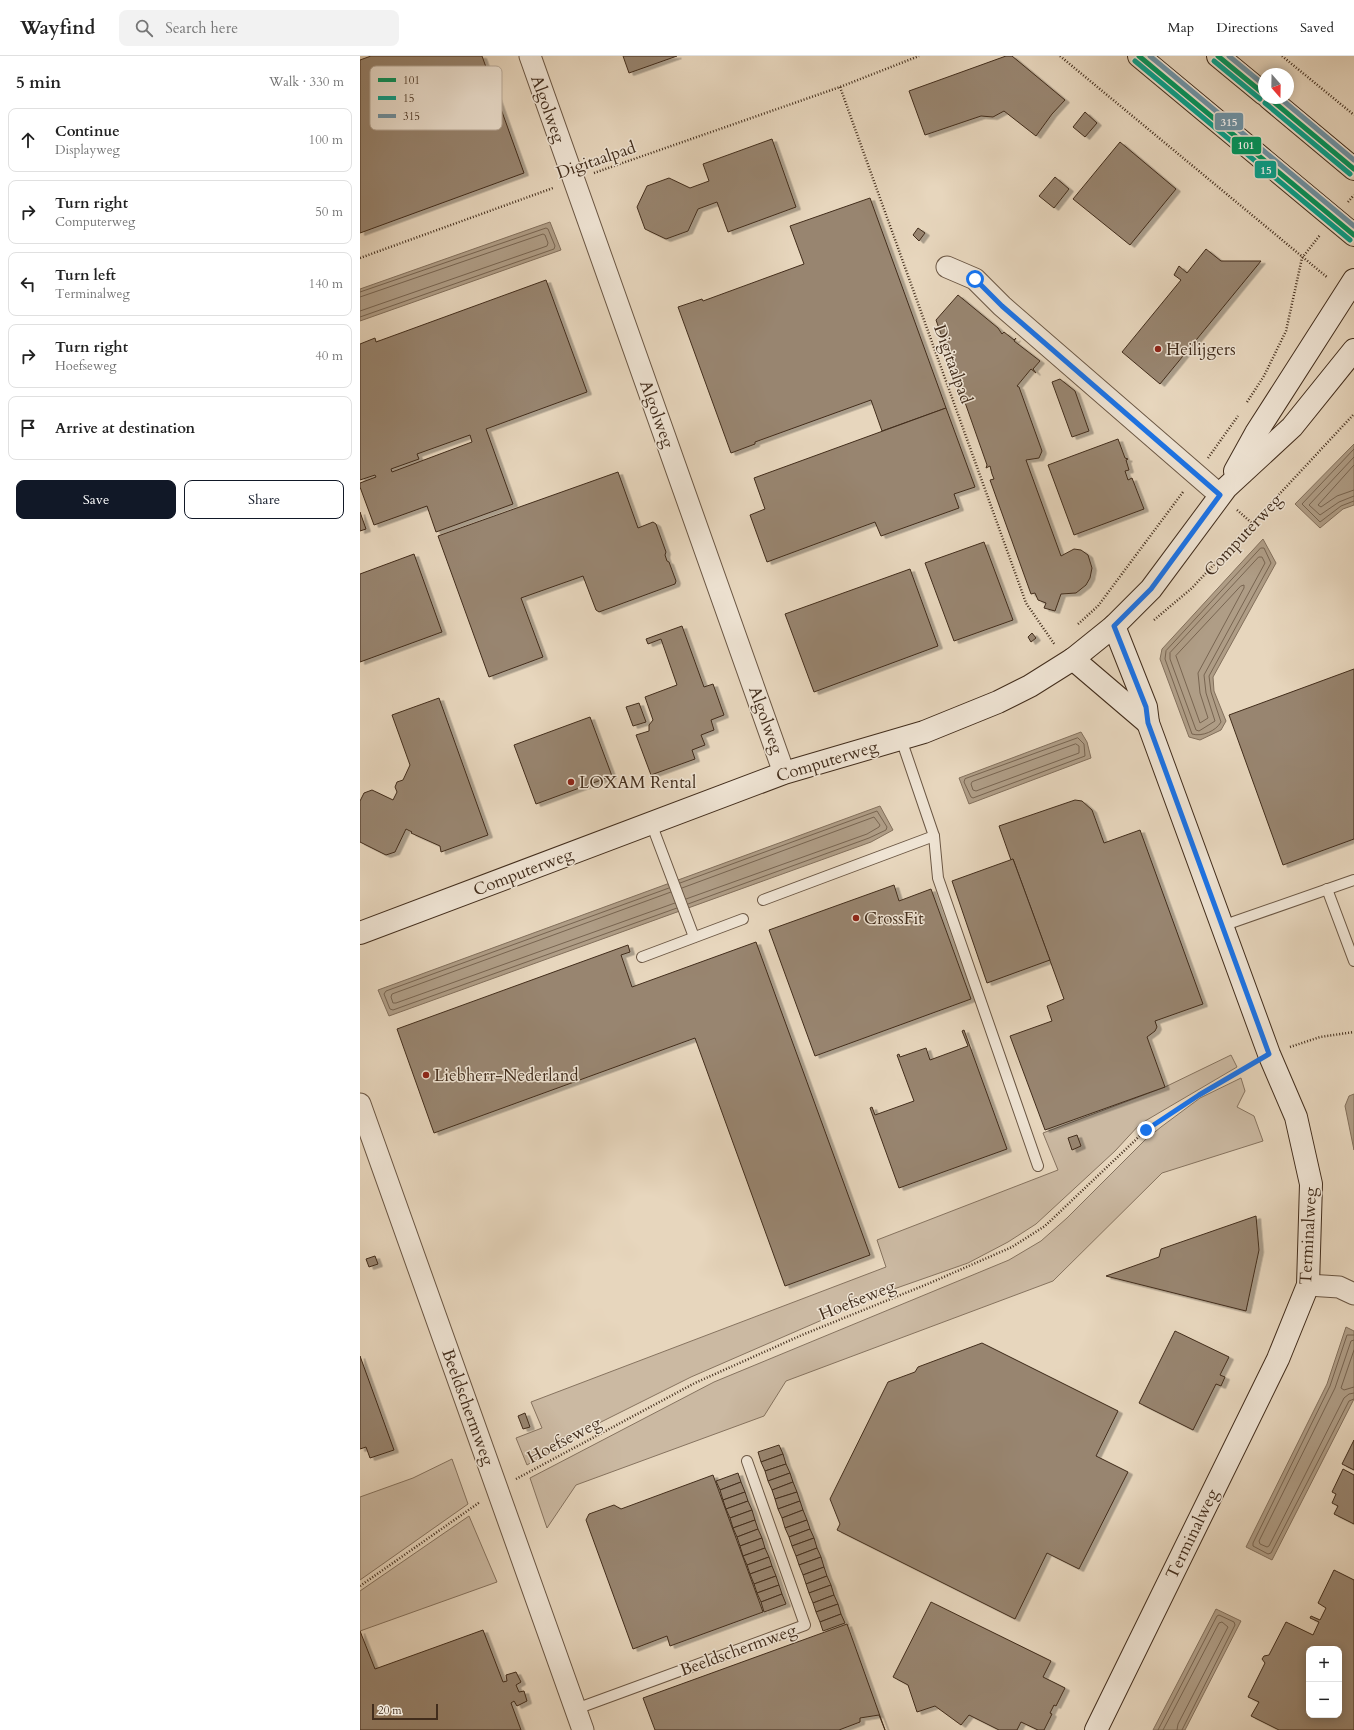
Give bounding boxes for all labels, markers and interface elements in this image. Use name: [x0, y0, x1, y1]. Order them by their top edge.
search box: [119, 10, 399, 46]
text: Wayfind: [20, 15, 95, 41]
icon: search: [133, 17, 155, 39]
text: Search here: [165, 18, 238, 38]
text: Map: [1168, 18, 1194, 37]
text: Directions: [1216, 18, 1278, 37]
text: Saved: [1300, 18, 1334, 37]
legend: [370, 66, 502, 130]
north arrow: [1258, 68, 1294, 104]
text: 5 min: [16, 71, 61, 94]
street label: Algolweg: [525, 72, 571, 146]
text: Walk · 330 m: [269, 73, 344, 91]
text: 101: [403, 73, 420, 88]
text: 15: [403, 91, 414, 106]
text: 315: [403, 109, 420, 124]
line badge: 315: [1214, 112, 1244, 131]
text: 315: [1221, 115, 1238, 130]
text: Continue: [55, 121, 120, 141]
icon: ahead: [17, 129, 39, 151]
text: 100 m: [309, 131, 343, 149]
street label: Digitaalpad: [553, 136, 639, 184]
line badge: 101: [1231, 136, 1262, 155]
text: 101: [1238, 138, 1254, 153]
text: Displayweg: [55, 141, 120, 159]
line badge: 15: [1254, 160, 1277, 179]
text: 15: [1260, 163, 1272, 178]
text: Turn right: [55, 193, 128, 213]
icon: right: [17, 201, 39, 223]
text: 50 m: [315, 203, 343, 221]
text: Computerweg: [55, 213, 135, 231]
text: Turn left: [55, 265, 116, 285]
route start: [966, 270, 984, 288]
icon: left: [17, 273, 39, 295]
text: 140 m: [309, 275, 343, 293]
text: Terminalweg: [55, 285, 130, 303]
street label: Digitaalpad: [928, 321, 978, 407]
text: Turn right: [55, 337, 128, 357]
place label: Heilijgers: [1166, 338, 1236, 361]
marker: Heilijgers: [1153, 344, 1163, 354]
icon: right: [17, 345, 39, 367]
text: 40 m: [315, 347, 343, 365]
text: Hoefseweg: [55, 357, 117, 375]
street label: Algolweg: [634, 377, 680, 451]
icon: arrive: [17, 417, 39, 439]
text: Arrive at destination: [55, 418, 195, 438]
button: Save: [16, 480, 176, 519]
button: Share: [184, 480, 344, 519]
street label: Computerweg: [1199, 488, 1288, 581]
street label: Algolweg: [743, 683, 789, 757]
street label: Computerweg: [773, 735, 881, 787]
place label: LOXAM Rental: [579, 771, 697, 794]
marker: LOXAM Rental: [566, 777, 576, 787]
street label: Computerweg: [470, 842, 577, 902]
place label: CrossFit: [864, 907, 924, 930]
marker: CrossFit: [851, 913, 861, 923]
place label: Liebherr-Nederland: [434, 1064, 579, 1087]
marker: Liebherr-Nederland: [421, 1070, 431, 1080]
route end: [1137, 1121, 1155, 1139]
street label: Terminalweg: [1294, 1186, 1322, 1285]
street label: Hoefseweg: [815, 1274, 899, 1326]
street label: Beeldschermweg: [436, 1346, 500, 1469]
street label: Hoefseweg: [523, 1411, 605, 1469]
street label: Terminalweg: [1160, 1485, 1224, 1583]
street label: Beeldschermweg: [677, 1618, 800, 1682]
map controls: [1306, 1646, 1342, 1718]
button: +: [1306, 1646, 1342, 1682]
button: −: [1306, 1682, 1342, 1718]
scale bar: [372, 1702, 438, 1721]
text: 20 m: [378, 1703, 402, 1718]

